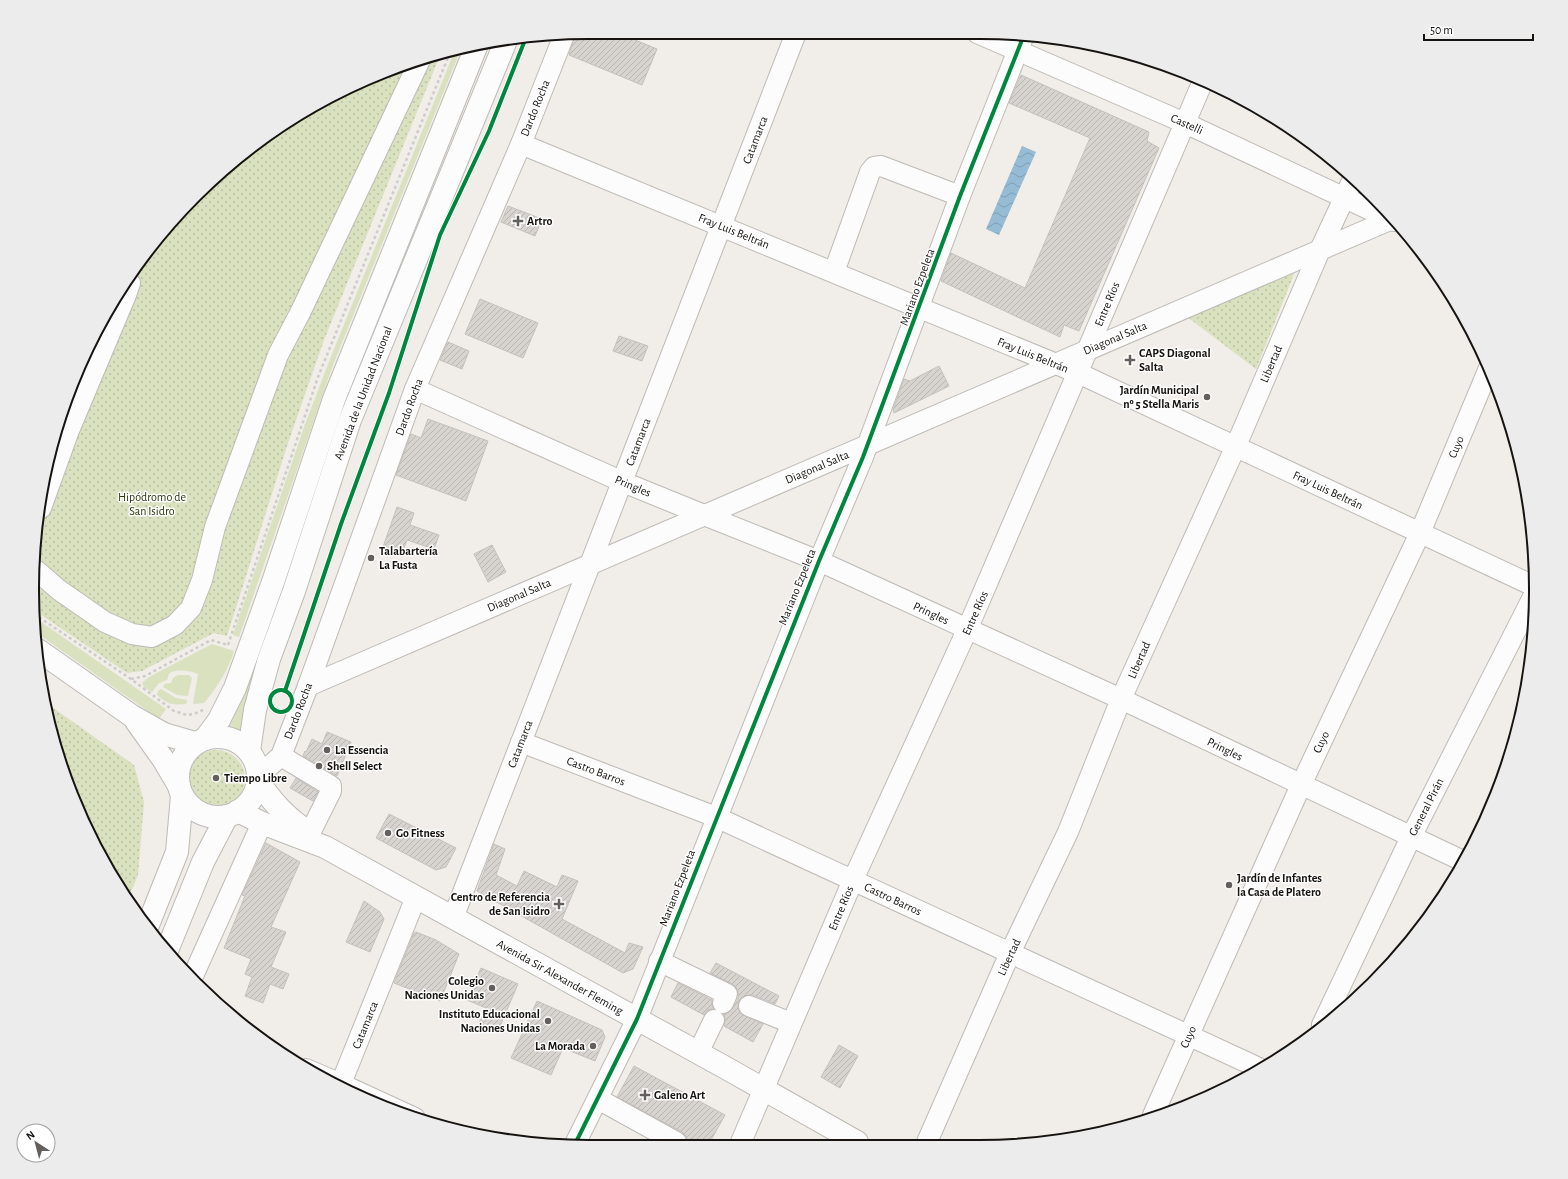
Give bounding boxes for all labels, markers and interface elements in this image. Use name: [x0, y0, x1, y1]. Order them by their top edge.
scale bar: [1424, 16, 1533, 42]
text: 50 m: [1430, 24, 1453, 36]
street label: Dardo Rocha: [518, 78, 552, 138]
street label: Castelli: [1169, 112, 1205, 136]
street label: Catamarca: [740, 114, 770, 165]
street label: Fray Luis Beltrán: [696, 211, 771, 252]
marker: Artro: [512, 215, 524, 227]
place label: Artro: [527, 215, 553, 227]
street label: Mariano Ezpeleta: [898, 246, 937, 327]
street label: Entre Ríos: [1092, 280, 1122, 328]
street label: Diagonal Salta: [1081, 319, 1149, 357]
street label: Avenida de la Unidad Nacional: [332, 325, 394, 461]
street label: Fray Luis Beltrán: [995, 335, 1070, 376]
street label: Libertad: [1258, 344, 1284, 384]
place label: CAPS Diagonal Salta: [1139, 347, 1211, 373]
marker: CAPS Diagonal Salta: [1124, 354, 1136, 366]
street label: Dardo Rocha: [393, 376, 425, 437]
place label: Jardín Municipal nº 5 Stella Maris: [1120, 384, 1199, 410]
marker: Jardín Municipal nº 5 Stella Maris: [1202, 392, 1212, 402]
street label: Catamarca: [623, 416, 653, 467]
street label: Cuyo: [1446, 434, 1467, 460]
street label: Diagonal Salta: [783, 448, 851, 486]
street label: Fray Luis Beltrán: [1291, 469, 1365, 512]
street label: Pringles: [613, 473, 653, 499]
park label: Hipódromo de San Isidro: [118, 491, 186, 517]
place label: Talabartería La Fusta: [379, 545, 438, 571]
street label: Mariano Ezpeleta: [776, 547, 818, 627]
marker: Talabartería La Fusta: [366, 553, 376, 563]
street label: Diagonal Salta: [485, 576, 553, 614]
street label: Entre Ríos: [960, 589, 990, 637]
street label: Pringles: [911, 600, 951, 626]
street label: Libertad: [1126, 640, 1152, 680]
street label: Dardo Rocha: [282, 681, 314, 741]
street label: Catamarca: [505, 718, 535, 769]
street label: Cuyo: [1311, 729, 1332, 755]
street label: Pringles: [1205, 735, 1245, 763]
place label: La Essencia: [335, 744, 389, 756]
marker: La Essencia: [322, 745, 332, 755]
street label: Castro Barros: [565, 754, 627, 788]
place label: Shell Select: [327, 760, 382, 772]
marker: Shell Select: [314, 761, 324, 771]
place label: Tiempo Libre: [224, 772, 287, 784]
marker: Tiempo Libre: [211, 773, 221, 783]
street label: General Pirán: [1406, 776, 1446, 838]
place label: Go Fitness: [396, 827, 445, 839]
marker: Go Fitness: [383, 828, 393, 838]
street label: Mariano Ezpeleta: [657, 848, 697, 928]
place label: Jardín de Infantes la Casa de Platero: [1237, 872, 1322, 898]
marker: Jardín de Infantes la Casa de Platero: [1224, 880, 1234, 890]
street label: Castro Barros: [862, 881, 924, 917]
street label: Entre Ríos: [826, 884, 856, 932]
place label: Centro de Referencia de San Isidro: [451, 891, 550, 917]
marker: Centro de Referencia de San Isidro: [553, 898, 565, 910]
street label: Avenida Sir Alexander Fleming: [495, 937, 625, 1017]
street label: Libertad: [995, 937, 1023, 977]
place label: Colegio Naciones Unidas: [404, 975, 484, 1001]
marker: Colegio Naciones Unidas: [487, 983, 497, 993]
street label: Catamarca: [350, 999, 380, 1050]
place label: Instituto Educacional Naciones Unidas: [439, 1008, 540, 1034]
marker: Instituto Educacional Naciones Unidas: [543, 1016, 553, 1026]
street label: Cuyo: [1178, 1024, 1199, 1050]
place label: La Morada: [535, 1040, 585, 1052]
marker: La Morada: [588, 1041, 598, 1051]
marker: Galeno Art: [639, 1089, 651, 1101]
place label: Galeno Art: [654, 1089, 705, 1101]
north arrow: [16, 1123, 56, 1163]
text: N: [24, 1129, 37, 1142]

